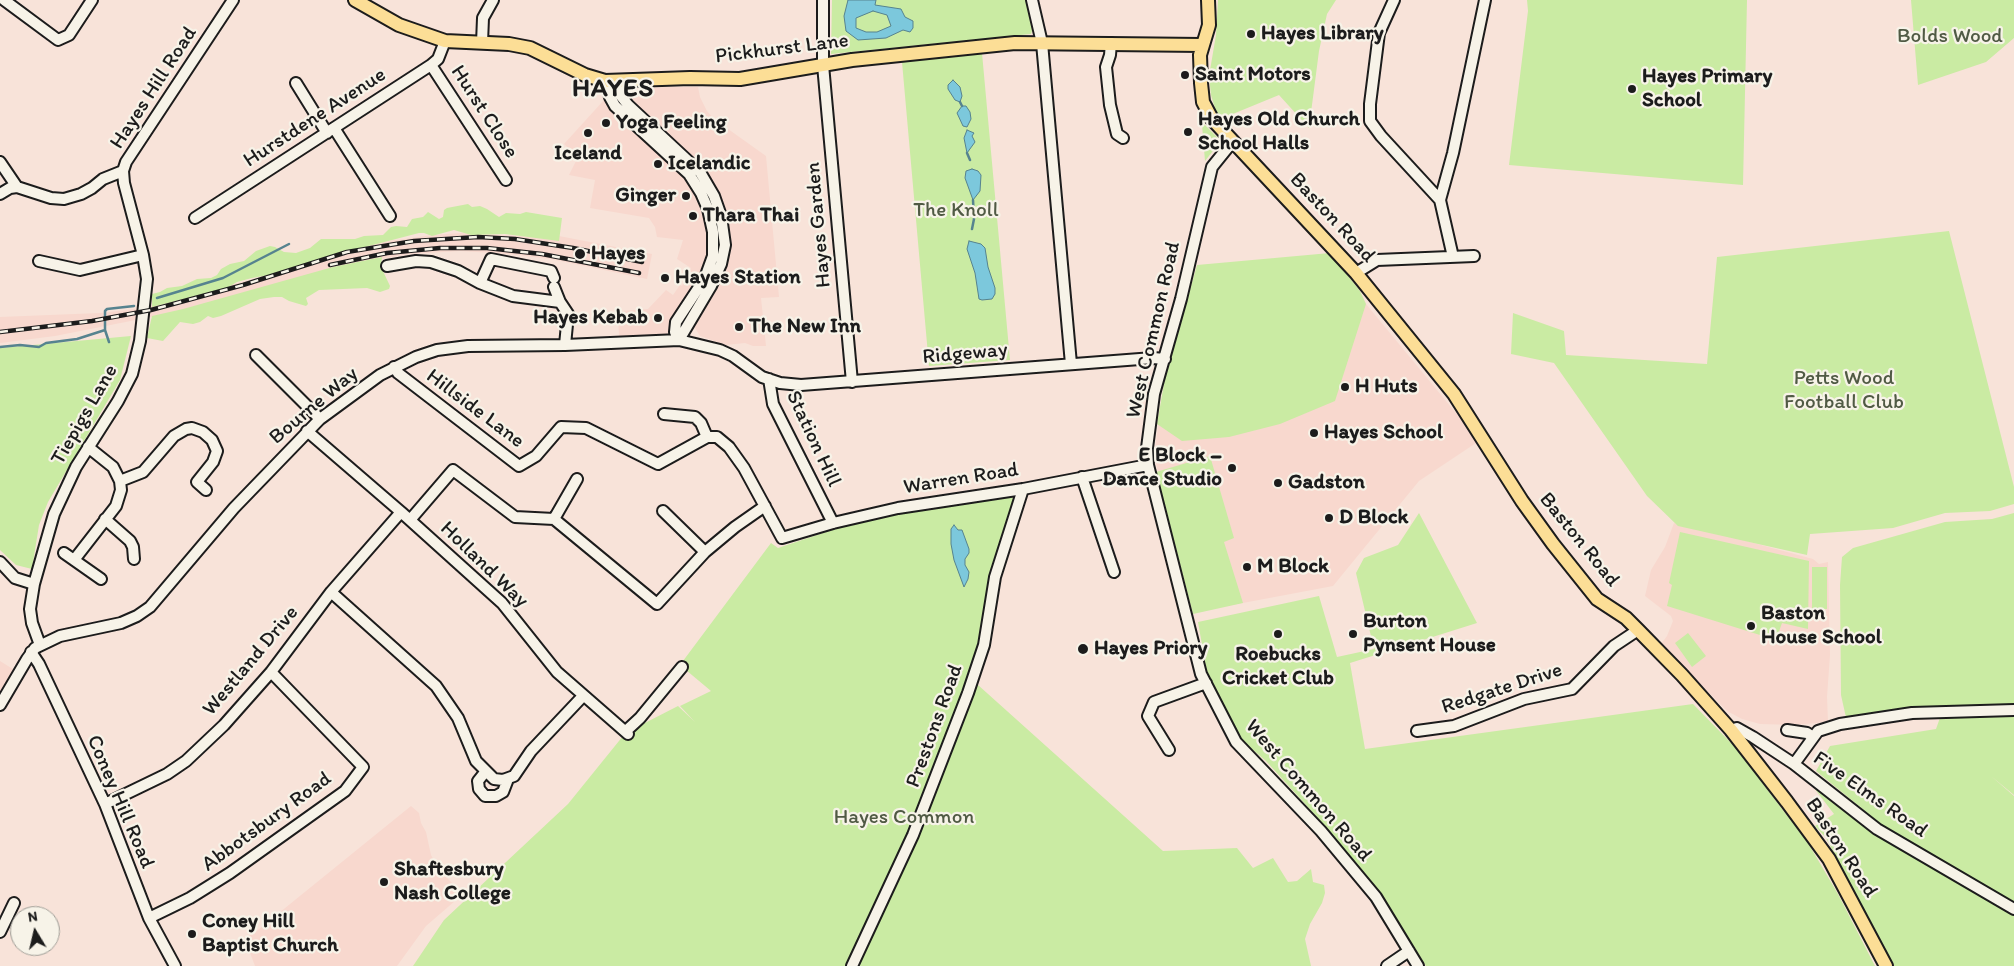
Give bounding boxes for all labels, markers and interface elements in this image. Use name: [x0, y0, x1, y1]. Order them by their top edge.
place label: Hayes Library: [1261, 21, 1384, 47]
street label: Hayes Hill Road: [105, 22, 203, 154]
park label: Bolds Wood: [1897, 24, 2003, 50]
street label: Pickhurst Lane: [714, 28, 850, 70]
marker: Hayes Library: [1245, 28, 1257, 40]
street label: Hurst Close: [445, 61, 523, 163]
place label: Saint Motors: [1195, 62, 1311, 88]
street label: Hurstdene Avenue: [239, 63, 391, 173]
place label: Hayes Primary School: [1642, 64, 1772, 114]
marker: Saint Motors: [1179, 69, 1191, 81]
district label: HAYES: [571, 73, 655, 105]
marker: Hayes Primary School: [1626, 83, 1638, 95]
place label: Hayes Old Church School Halls: [1198, 107, 1360, 157]
place label: Yoga Feeling: [616, 110, 726, 136]
marker: Yoga Feeling: [600, 117, 612, 129]
marker: Hayes Old Church School Halls: [1182, 126, 1194, 138]
marker: Iceland: [582, 127, 594, 139]
place label: Iceland: [554, 141, 622, 167]
place label: Icelandic: [668, 151, 750, 177]
marker: Icelandic: [652, 158, 664, 170]
street label: Hayes Garden: [801, 161, 837, 289]
street label: Baston Road: [1284, 168, 1380, 268]
place label: Ginger: [615, 183, 676, 209]
marker: Ginger: [680, 190, 692, 202]
park label: The Knoll: [913, 198, 999, 224]
place label: Thara Thai: [703, 203, 799, 229]
marker: Thara Thai: [687, 210, 699, 222]
street label: West Common Road: [1121, 239, 1187, 421]
place label: Hayes: [591, 241, 645, 267]
marker: Hayes: [573, 247, 587, 261]
place label: Hayes Station: [675, 265, 801, 291]
marker: Hayes Station: [659, 272, 671, 284]
place label: Hayes Kebab: [533, 305, 648, 331]
marker: Hayes Kebab: [652, 312, 664, 324]
place label: The New Inn: [749, 314, 861, 340]
marker: The New Inn: [733, 321, 745, 333]
street label: Ridgeway: [921, 338, 1009, 370]
street label: Tiepigs Lane: [46, 360, 124, 470]
street label: Bourne Way: [265, 362, 363, 450]
street label: Hillside Lane: [421, 364, 529, 454]
park label: Petts Wood Football Club: [1784, 366, 1904, 416]
place label: H Huts: [1355, 374, 1418, 400]
marker: H Huts: [1339, 381, 1351, 393]
street label: Station Hill: [780, 387, 846, 491]
place label: Hayes School: [1324, 420, 1443, 446]
marker: Hayes School: [1308, 427, 1320, 439]
place label: E Block – Dance Studio: [1102, 443, 1222, 493]
street label: Warren Road: [902, 457, 1020, 501]
marker: E Block – Dance Studio: [1226, 462, 1238, 474]
place label: Gadston: [1288, 470, 1365, 496]
marker: Gadston: [1272, 477, 1284, 489]
street label: Baston Road: [1533, 488, 1625, 592]
place label: D Block: [1339, 505, 1408, 531]
marker: D Block: [1323, 512, 1335, 524]
street label: Holland Way: [434, 517, 534, 613]
place label: M Block: [1257, 554, 1329, 580]
marker: M Block: [1241, 561, 1253, 573]
street label: Westland Drive: [198, 601, 304, 721]
place label: Baston House School: [1761, 601, 1882, 651]
place label: Burton Pynsent House: [1363, 609, 1496, 659]
marker: Baston House School: [1745, 620, 1757, 632]
marker: Roebucks Cricket Club: [1272, 628, 1284, 640]
marker: Burton Pynsent House: [1347, 628, 1359, 640]
place label: Hayes Priory: [1094, 636, 1207, 662]
marker: Hayes Priory: [1076, 642, 1090, 656]
place label: Roebucks Cricket Club: [1222, 642, 1334, 692]
street label: Redgate Drive: [1439, 658, 1565, 720]
street label: Prestons Road: [901, 661, 969, 791]
street label: West Common Road: [1239, 715, 1377, 867]
street label: Coney Hill Road: [81, 732, 159, 872]
street label: Five Elms Road: [1808, 746, 1932, 844]
street label: Abbotsbury Road: [197, 767, 337, 877]
street label: Baston Road: [1799, 793, 1883, 903]
park label: Hayes Common: [834, 805, 974, 831]
place label: Shaftesbury Nash College: [394, 857, 511, 907]
marker: Shaftesbury Nash College: [378, 876, 390, 888]
north arrow: [10, 906, 60, 956]
text: N: [27, 908, 39, 926]
place label: Coney Hill Baptist Church: [202, 909, 338, 959]
marker: Coney Hill Baptist Church: [186, 928, 198, 940]

